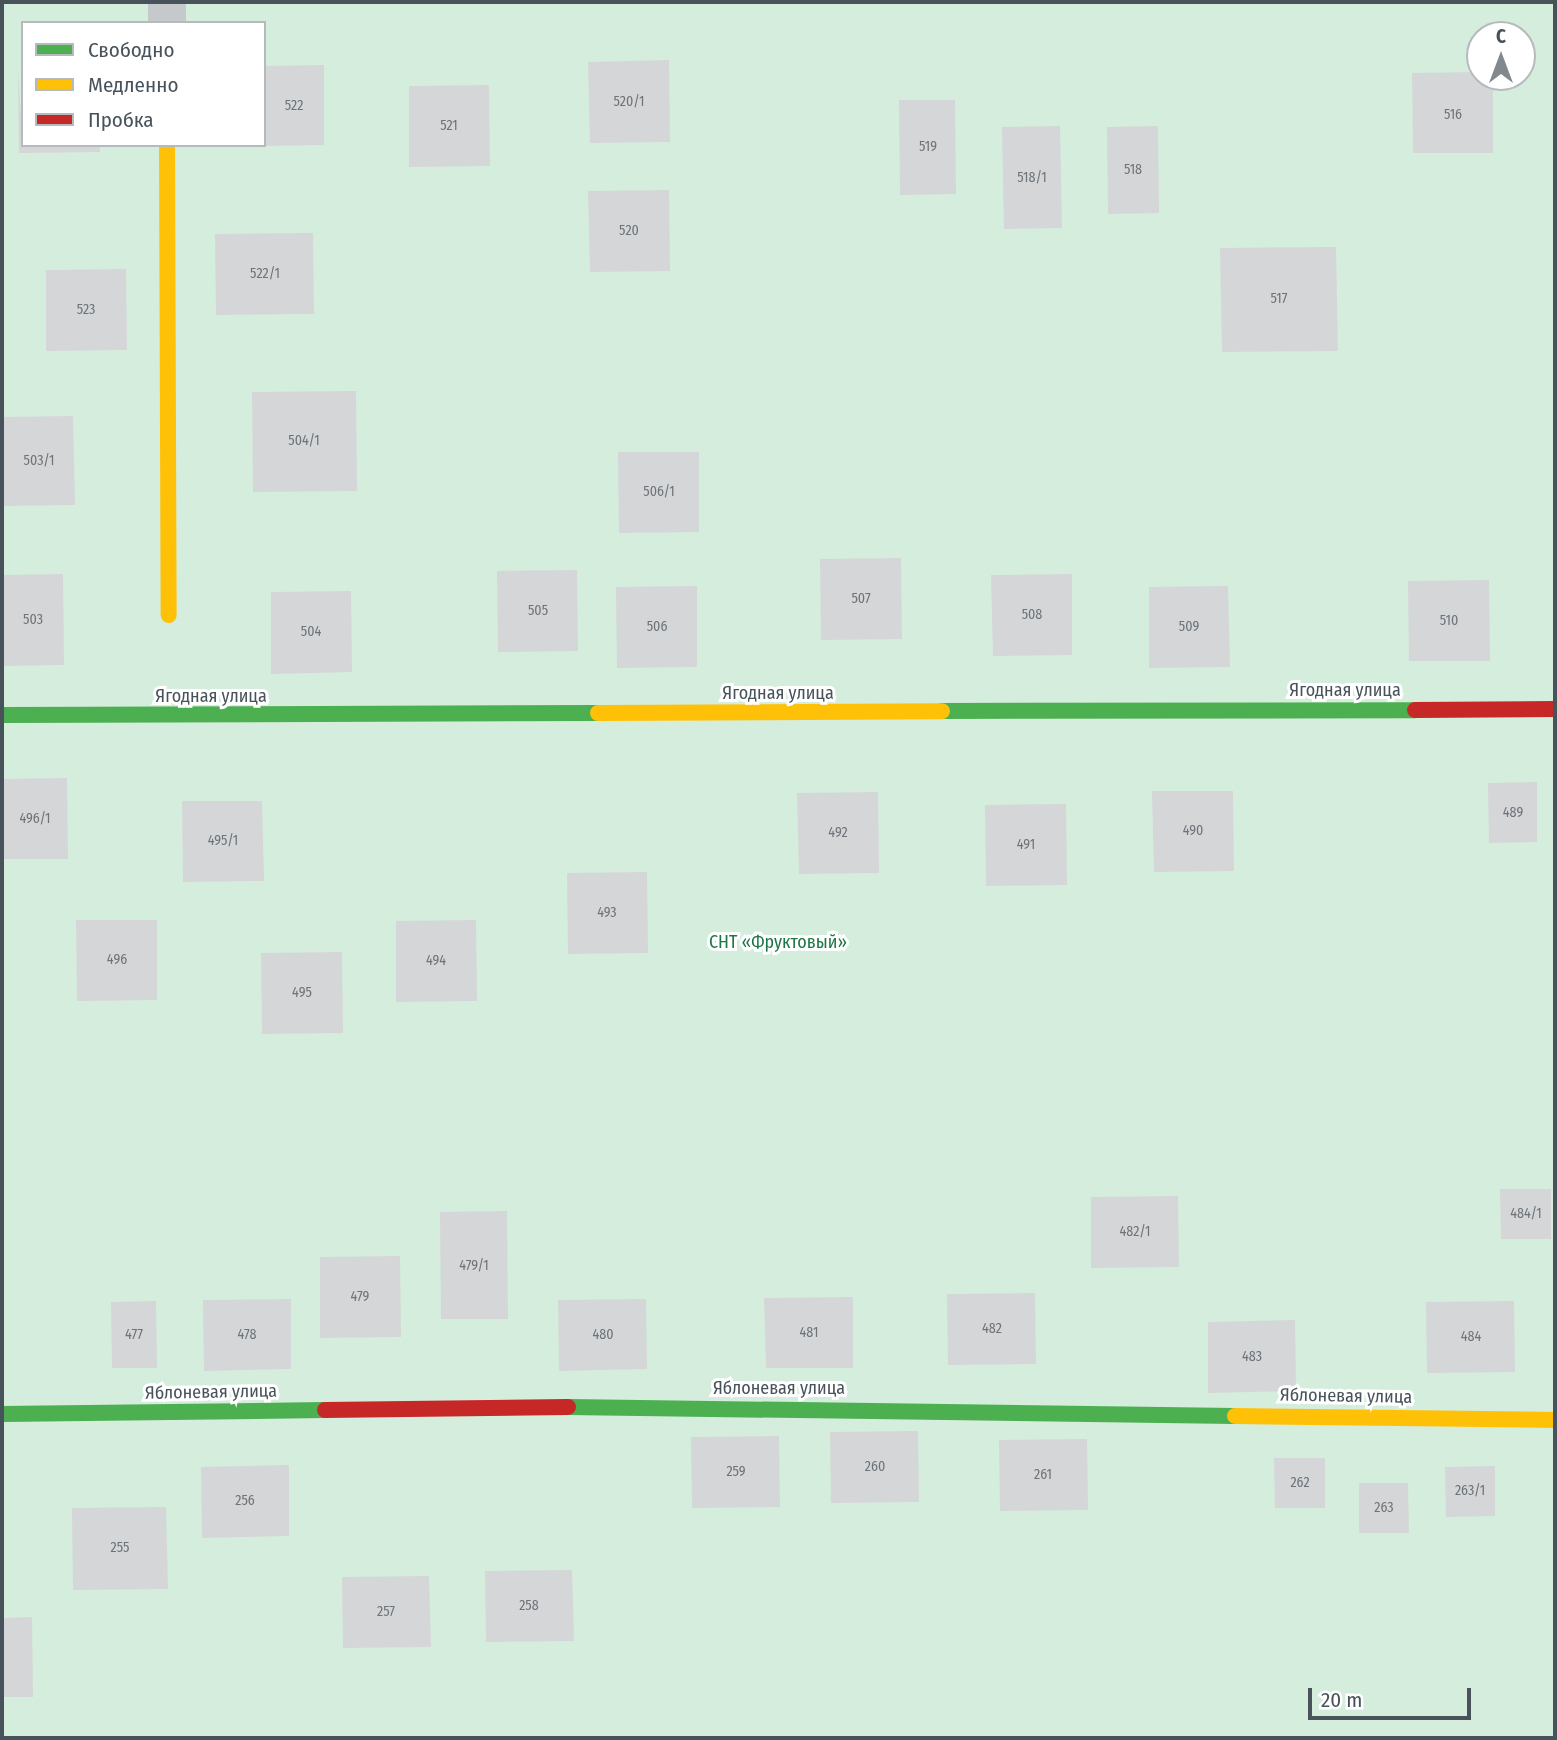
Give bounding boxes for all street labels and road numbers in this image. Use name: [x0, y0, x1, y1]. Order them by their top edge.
street label: Ягодная улица: [1289, 679, 1401, 701]
street label: Ягодная улица: [722, 682, 834, 704]
street label: Ягодная улица: [155, 685, 267, 707]
street label: Яблоневая улица: [713, 1377, 845, 1399]
street label: Яблоневая улица: [145, 1380, 277, 1404]
street label: Яблоневая улица: [1280, 1384, 1412, 1408]

